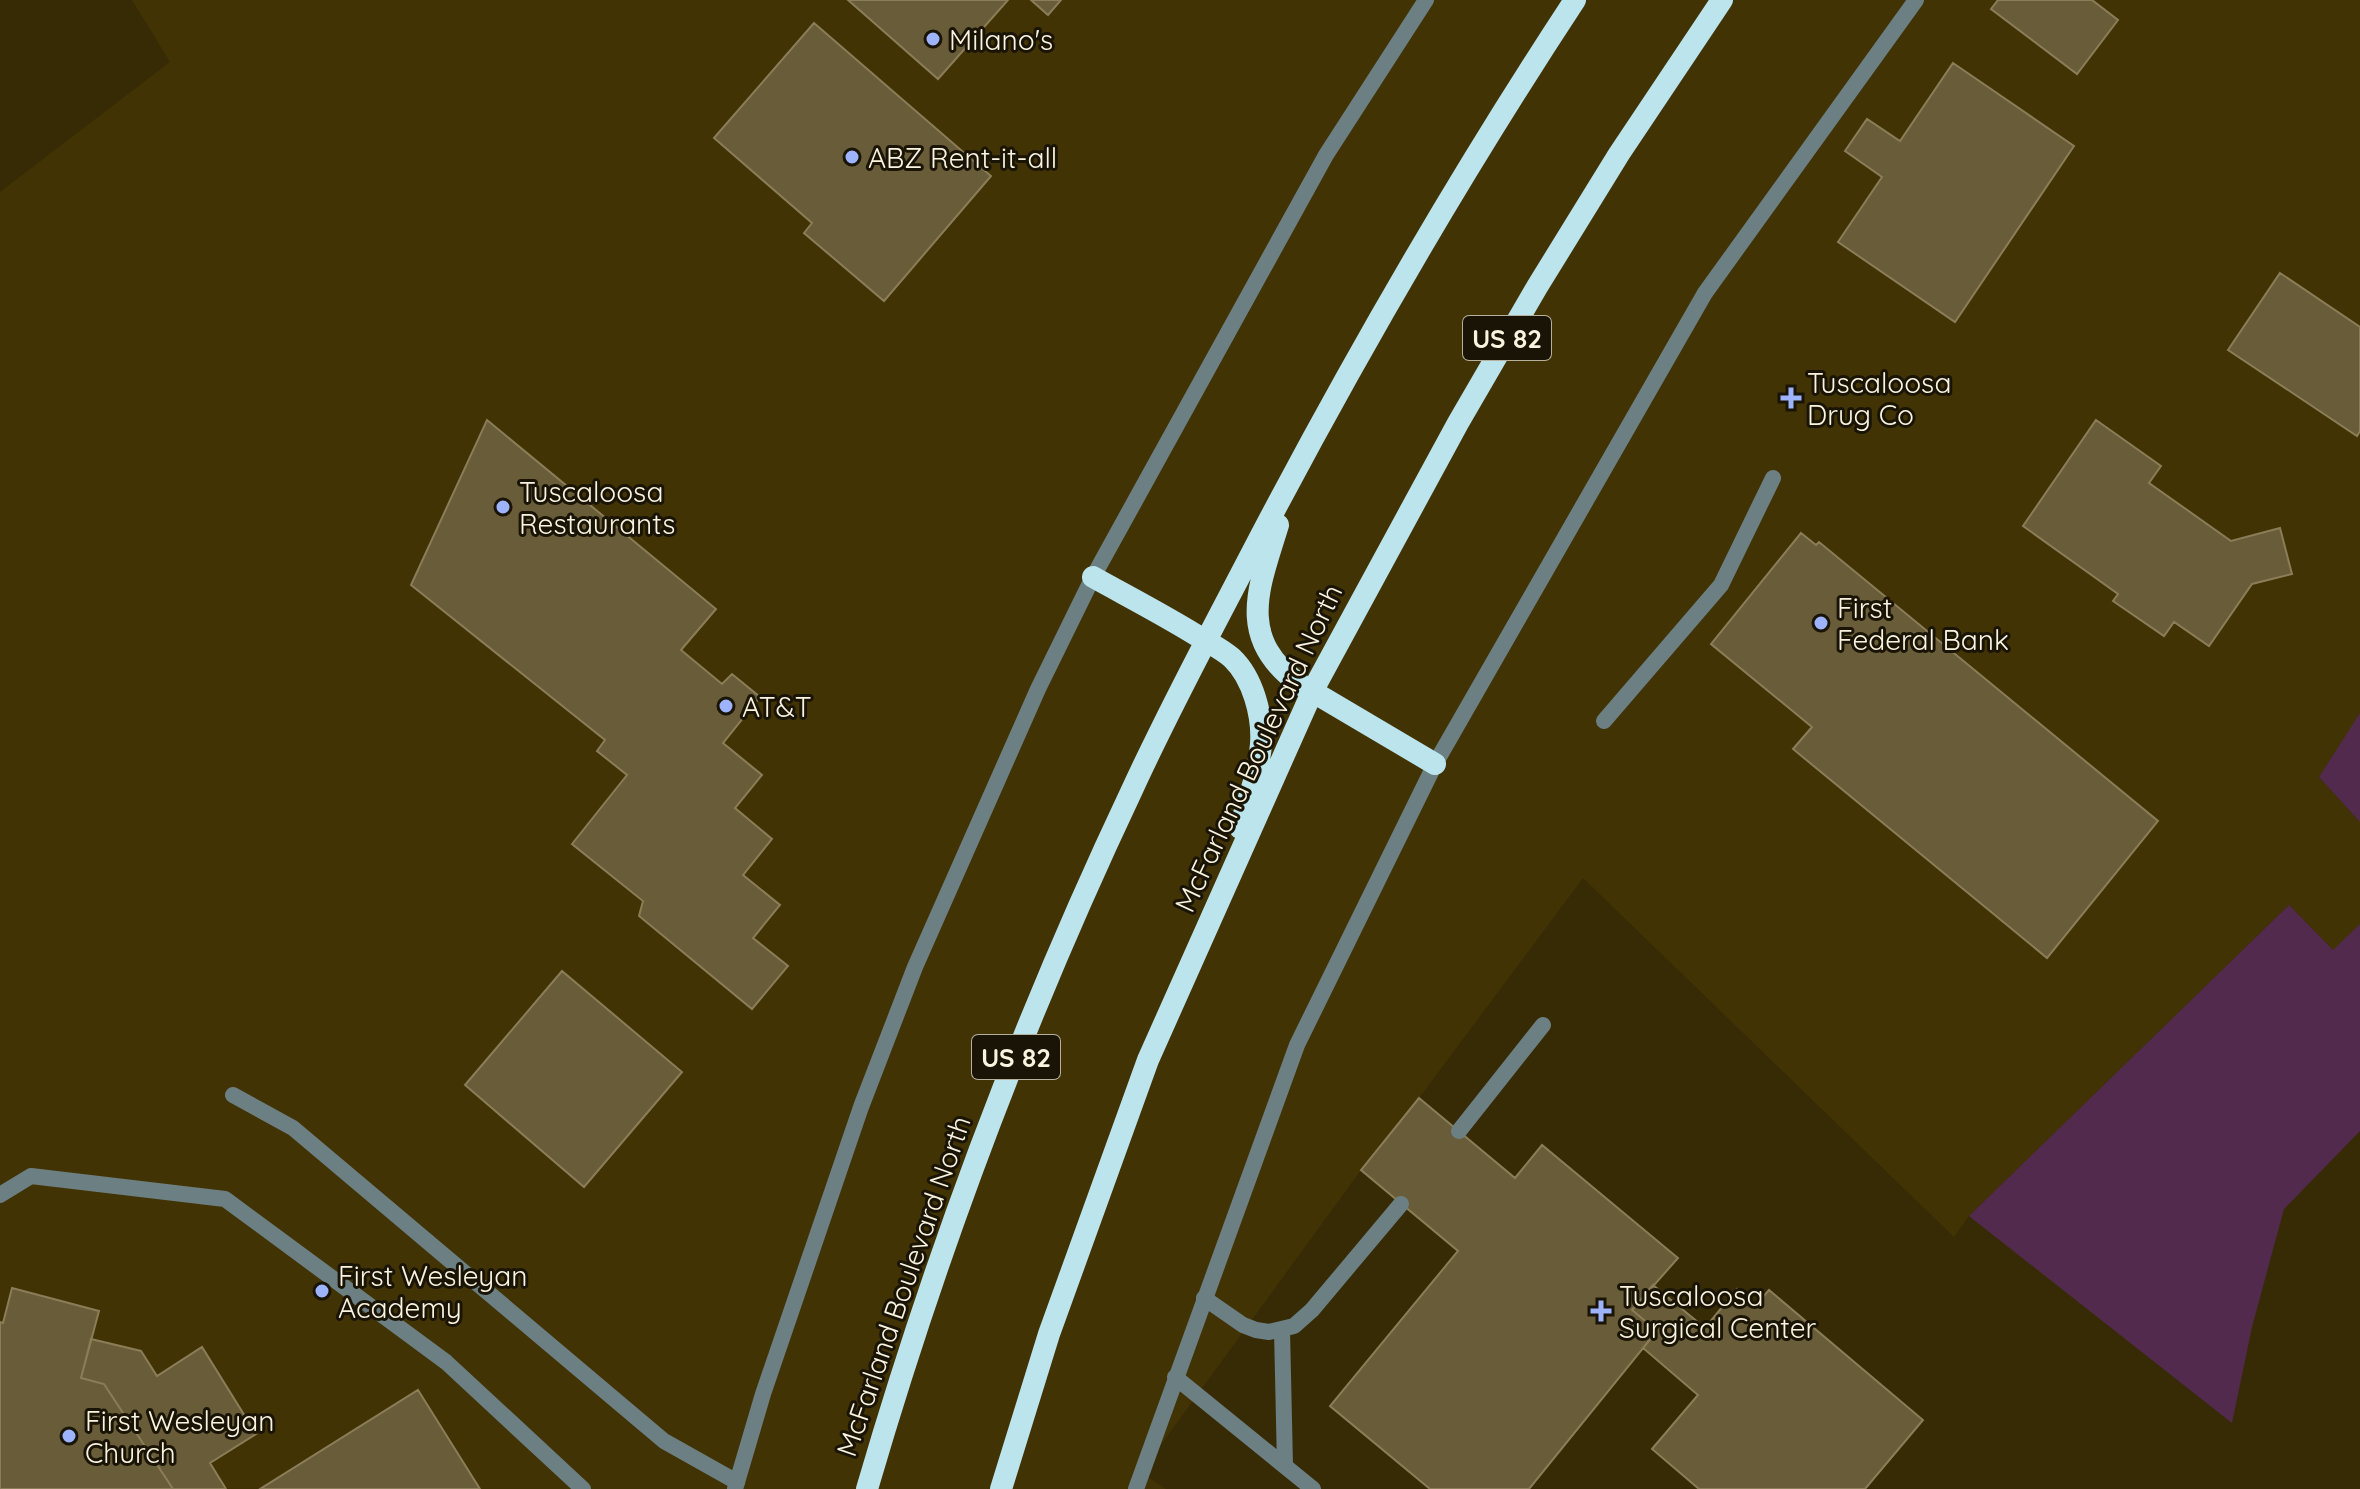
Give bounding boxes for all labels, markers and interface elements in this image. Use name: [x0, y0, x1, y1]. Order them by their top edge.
place label: Milano's: [949, 22, 1053, 57]
marker: Milano's: [924, 30, 942, 48]
place label: ABZ Rent-it-all: [868, 140, 1057, 175]
marker: ABZ Rent-it-all: [843, 148, 861, 166]
road number: US 82: [1463, 316, 1551, 360]
place label: Tuscaloosa Drug Co: [1807, 365, 1951, 432]
marker: Tuscaloosa Drug Co: [1782, 389, 1800, 407]
place label: Tuscaloosa Restaurants: [519, 474, 675, 541]
marker: Tuscaloosa Restaurants: [494, 498, 512, 516]
street label: McFarland Boulevard North: [1167, 578, 1349, 918]
place label: First Federal Bank: [1837, 590, 2009, 657]
marker: First Federal Bank: [1812, 614, 1830, 632]
place label: AT&T: [742, 689, 812, 724]
marker: AT&T: [717, 697, 735, 715]
road number: US 82: [972, 1035, 1060, 1079]
street label: McFarland Boulevard North: [828, 1111, 978, 1461]
place label: First Wesleyan Academy: [338, 1258, 527, 1325]
place label: Tuscaloosa Surgical Center: [1619, 1278, 1817, 1345]
marker: First Wesleyan Academy: [313, 1282, 331, 1300]
marker: Tuscaloosa Surgical Center: [1590, 1300, 1612, 1322]
place label: First Wesleyan Church: [85, 1403, 274, 1470]
marker: First Wesleyan Church: [60, 1427, 78, 1445]

